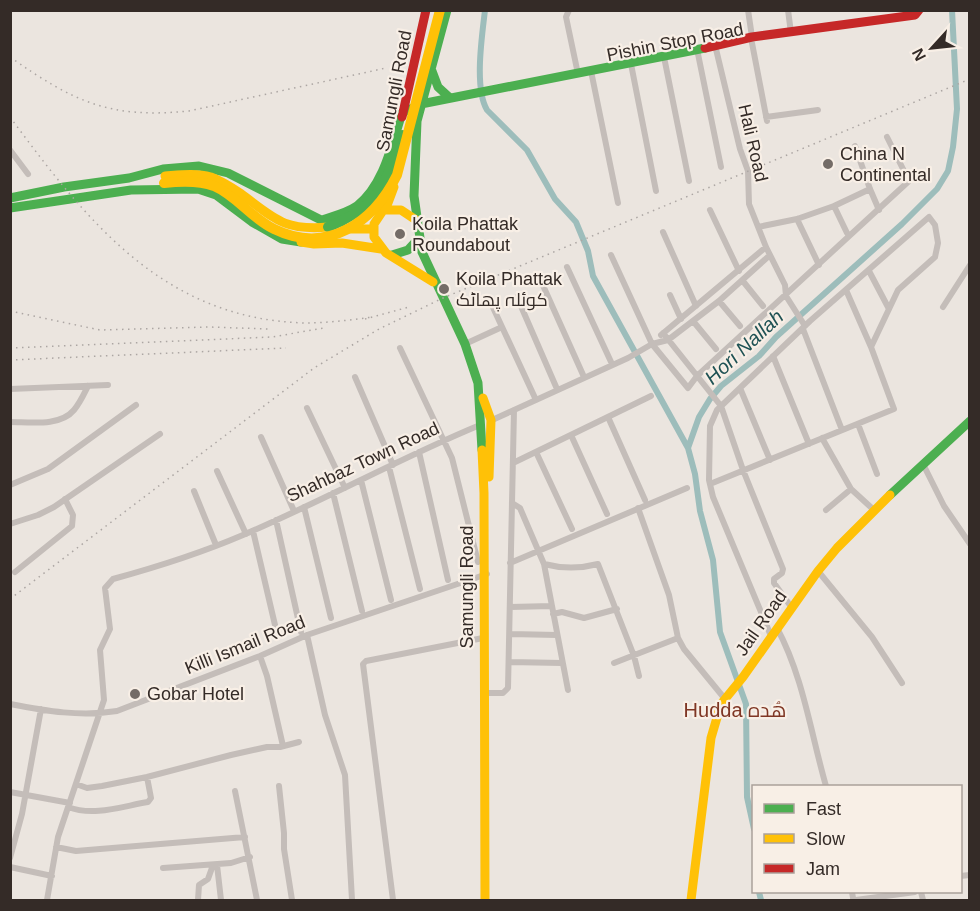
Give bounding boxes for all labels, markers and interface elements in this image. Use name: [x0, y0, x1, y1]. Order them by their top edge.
north arrow: [902, 18, 962, 78]
street label: Pishin Stop Road: [605, 19, 745, 65]
street label: Samungli Road: [372, 29, 416, 153]
text: N: [909, 46, 929, 64]
street label: Hali Road: [734, 102, 772, 184]
place label: China N Continental: [840, 144, 931, 185]
marker: China N Continental: [821, 157, 835, 171]
place label: Koila Phattak Roundabout: [412, 214, 519, 255]
marker: Koila Phattak Roundabout: [393, 227, 407, 241]
place label: Koila Phattak کوئلہ پھاٹک: [456, 269, 563, 312]
marker: Koila Phattak کوئلہ پھاٹک: [437, 282, 451, 296]
water label: Hori Nallah: [700, 305, 788, 389]
street label: Shahbaz Town Road: [284, 418, 442, 506]
street label: Samungli Road: [457, 525, 477, 649]
street label: Jail Road: [731, 587, 791, 659]
street label: Killi Ismail Road: [182, 612, 308, 678]
place label: Gobar Hotel: [147, 684, 244, 704]
marker: Gobar Hotel: [128, 687, 142, 701]
district label: Hudda ھُدہ: [684, 699, 786, 721]
legend: [752, 785, 962, 893]
text: Fast: [806, 799, 841, 819]
text: Slow: [806, 829, 846, 849]
text: Jam: [806, 859, 840, 879]

